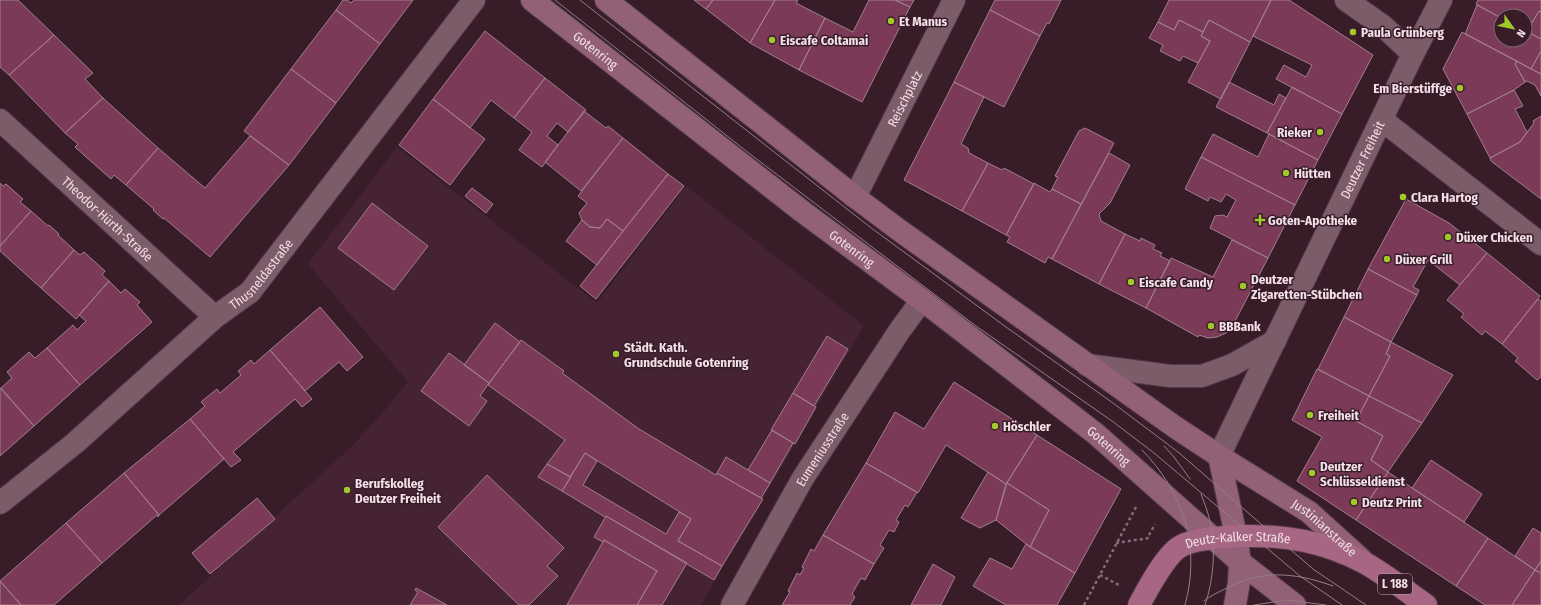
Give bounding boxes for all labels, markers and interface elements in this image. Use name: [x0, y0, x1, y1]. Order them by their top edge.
north arrow: [1493, 8, 1533, 48]
place label: Et Manus: [899, 14, 948, 29]
marker: Et Manus: [886, 16, 896, 26]
place label: Paula Grünberg: [1361, 25, 1445, 40]
marker: Paula Grünberg: [1348, 27, 1358, 37]
text: N: [1514, 27, 1528, 39]
street label: Gotenring: [571, 28, 622, 73]
place label: Eiscafe Coltamai: [780, 33, 868, 48]
marker: Eiscafe Coltamai: [767, 35, 777, 45]
street label: Reischplatz: [884, 68, 925, 129]
place label: Em Bierstüffge: [1373, 81, 1452, 96]
marker: Em Bierstüffge: [1455, 83, 1465, 93]
street label: Deutzer Freiheit: [1337, 118, 1387, 201]
place label: Rieker: [1277, 125, 1312, 140]
marker: Rieker: [1315, 127, 1325, 137]
place label: Hütten: [1294, 166, 1331, 181]
marker: Hütten: [1281, 168, 1291, 178]
street label: Theodor-Hürth-Straße: [59, 173, 156, 264]
place label: Clara Hartog: [1411, 190, 1479, 205]
marker: Clara Hartog: [1398, 192, 1408, 202]
place label: Goten-Apotheke: [1268, 213, 1358, 228]
marker: Goten-Apotheke: [1255, 215, 1265, 225]
street label: Gotenring: [826, 227, 878, 270]
place label: Düxer Chicken: [1456, 230, 1533, 245]
marker: Düxer Chicken: [1443, 232, 1453, 242]
street label: Thusneldastraße: [226, 236, 296, 312]
place label: Düxer Grill: [1395, 252, 1453, 267]
marker: Düxer Grill: [1382, 254, 1392, 264]
place label: Deutzer Zigaretten-Stübchen: [1251, 272, 1362, 302]
place label: Eiscafe Candy: [1139, 275, 1214, 290]
marker: Eiscafe Candy: [1126, 277, 1136, 287]
marker: Deutzer Zigaretten-Stübchen: [1238, 281, 1248, 291]
place label: BBBank: [1219, 319, 1261, 334]
marker: BBBank: [1206, 321, 1216, 331]
place label: Städt. Kath. Grundschule Gotenring: [624, 340, 749, 370]
marker: Städt. Kath. Grundschule Gotenring: [611, 349, 621, 359]
place label: Freiheit: [1318, 408, 1359, 423]
street label: Eumeniusstraße: [792, 409, 852, 489]
marker: Freiheit: [1305, 410, 1315, 420]
place label: Höschler: [1003, 419, 1051, 434]
marker: Höschler: [990, 421, 1000, 431]
street label: Gotenring: [1084, 423, 1134, 469]
place label: Deutzer Schlüsseldienst: [1320, 459, 1405, 489]
marker: Deutzer Schlüsseldienst: [1307, 468, 1317, 478]
place label: Berufskolleg Deutzer Freiheit: [355, 476, 441, 506]
marker: Berufskolleg Deutzer Freiheit: [342, 485, 352, 495]
place label: Deutz Print: [1362, 495, 1423, 510]
street label: Justinianstraße: [1289, 496, 1360, 559]
marker: Deutz Print: [1349, 497, 1359, 507]
street label: Deutz-Kalker Straße: [1183, 528, 1291, 551]
road number: L 188: [1378, 574, 1412, 594]

